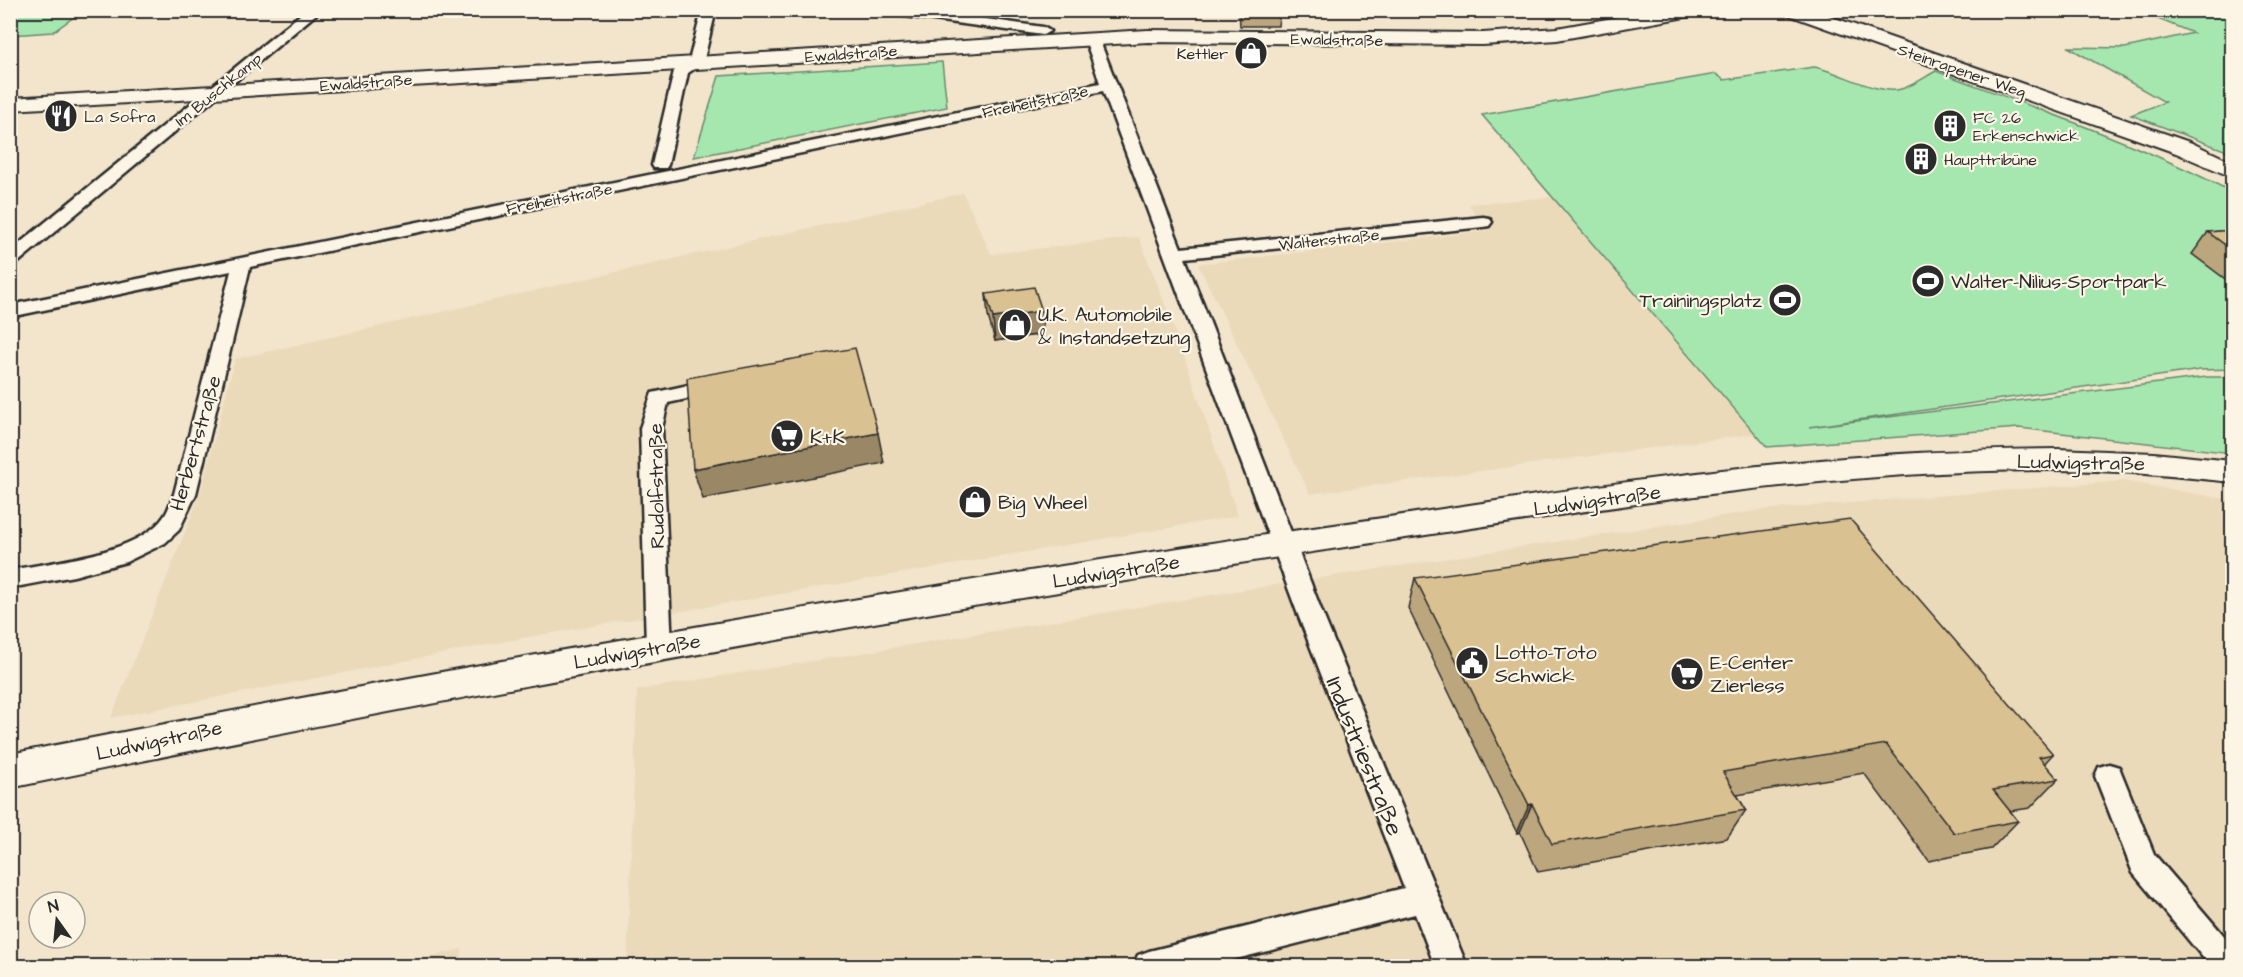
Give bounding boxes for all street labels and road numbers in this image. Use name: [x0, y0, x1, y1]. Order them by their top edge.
street label: Ewaldstraße: [1290, 28, 1384, 52]
street label: Steinrapener Weg: [1894, 39, 2029, 104]
street label: Ewaldstraße: [804, 40, 898, 68]
street label: Im Buschkamp: [170, 48, 267, 132]
street label: Ewaldstraße: [319, 69, 413, 97]
street label: Freiheitstraße: [980, 80, 1091, 124]
street label: Freiheitstraße: [504, 178, 615, 220]
street label: Walterstraße: [1278, 224, 1381, 256]
street label: Herbertstraße: [163, 372, 229, 514]
street label: Rudolfstraße: [642, 423, 672, 549]
street label: Ludwigstraße: [2017, 448, 2145, 479]
street label: Ludwigstraße: [1532, 478, 1663, 525]
street label: Ludwigstraße: [1051, 548, 1182, 597]
street label: Ludwigstraße: [572, 627, 703, 678]
street label: Industriestraße: [1317, 672, 1411, 841]
street label: Ludwigstraße: [94, 714, 225, 769]

